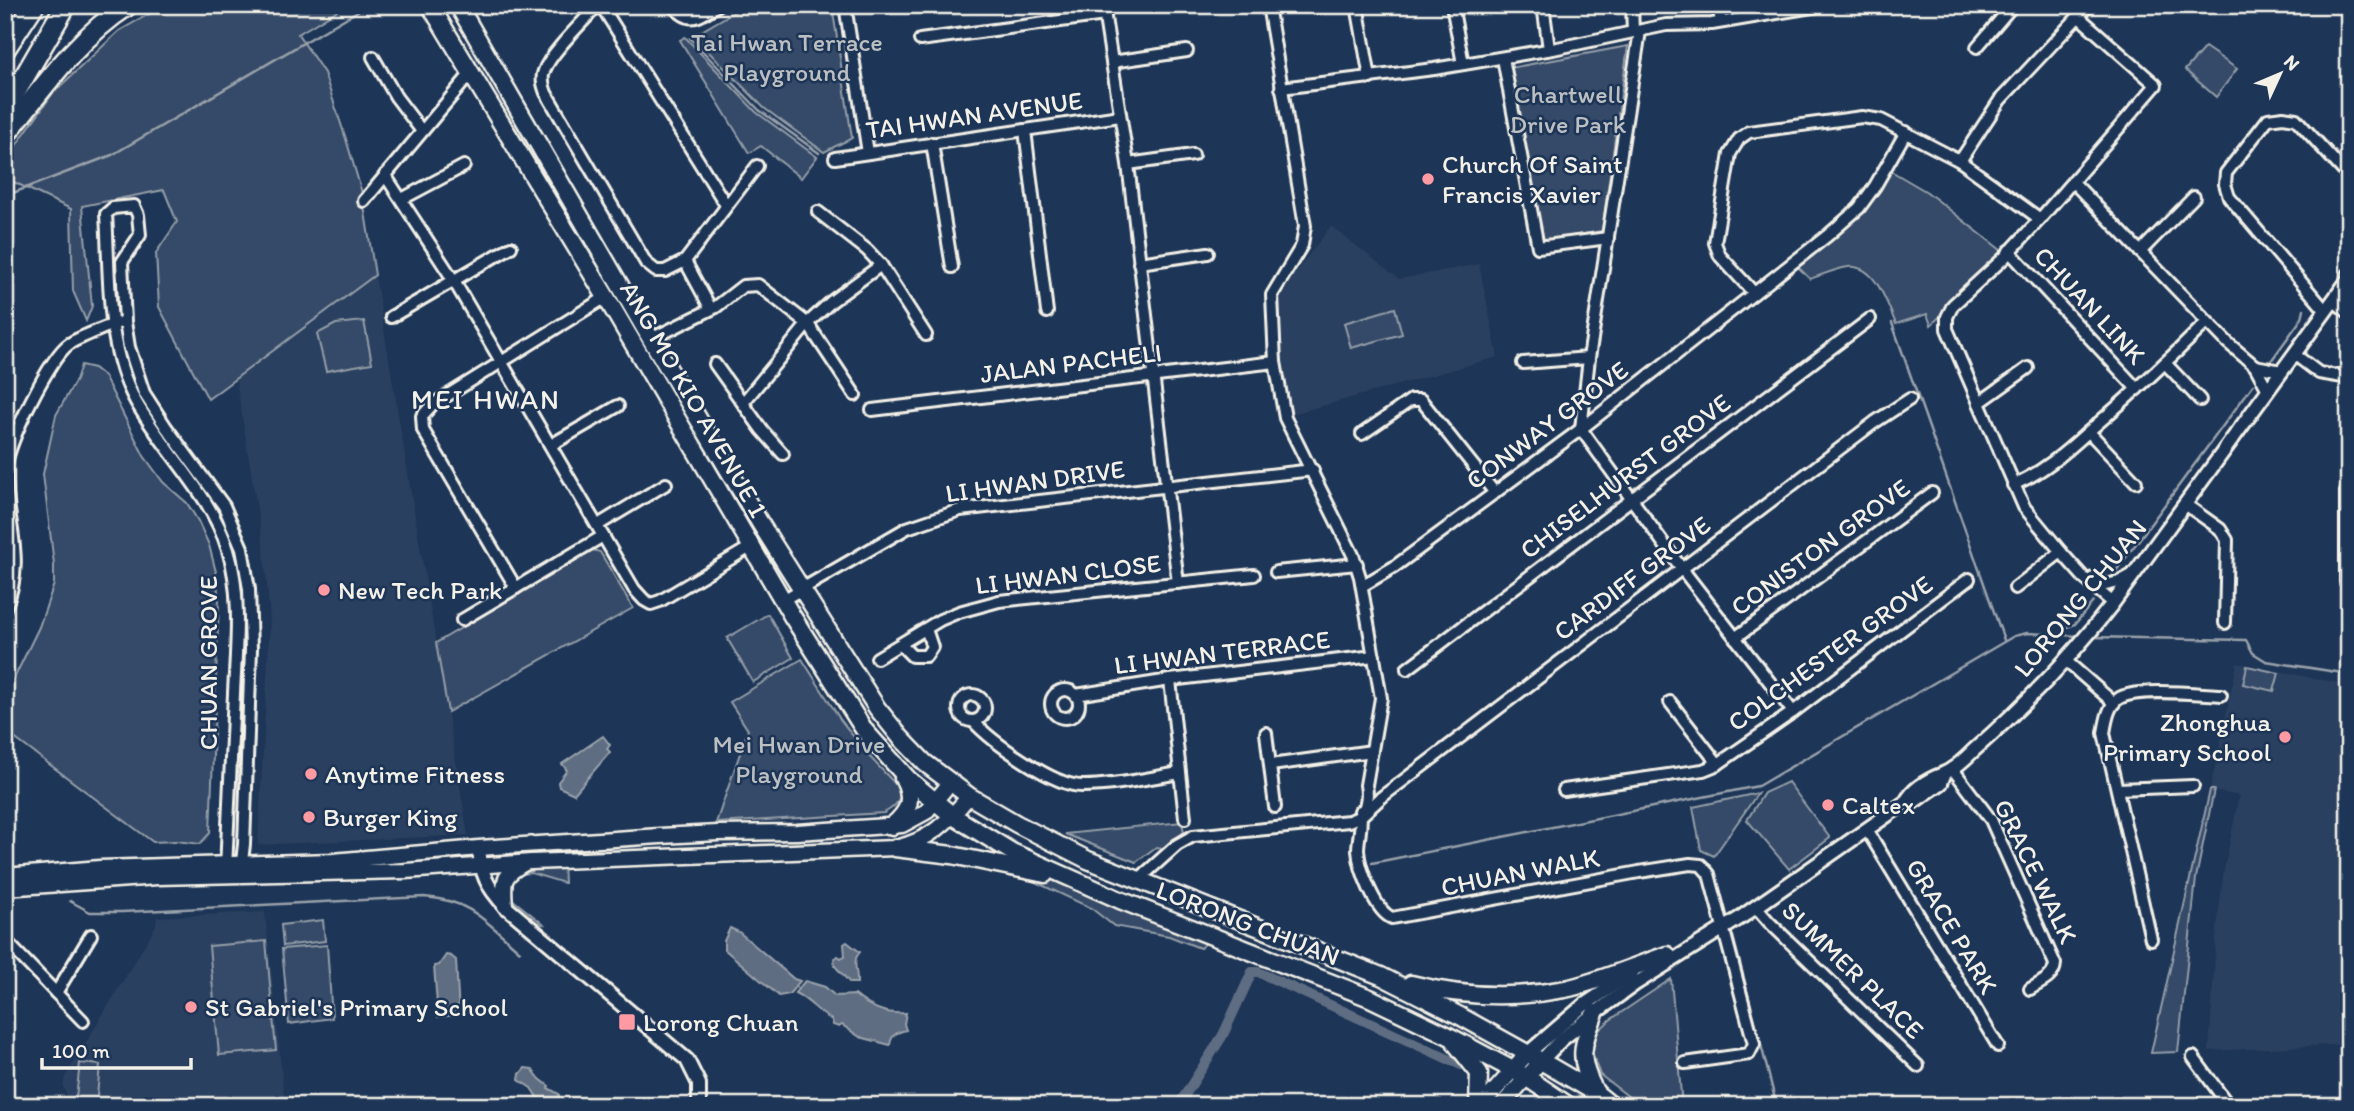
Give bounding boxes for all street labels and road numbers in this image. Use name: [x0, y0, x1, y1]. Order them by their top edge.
street label: TAI HWAN AVENUE: [864, 84, 1084, 146]
street label: CHUAN LINK: [2027, 240, 2153, 371]
street label: ANG MO KIO AVENUE 1: [613, 275, 775, 523]
street label: JALAN PACHELI: [978, 336, 1164, 390]
street label: CONWAY GROVE: [1459, 354, 1635, 496]
street label: CHISELHURST GROVE: [1513, 386, 1737, 566]
street label: LI HWAN DRIVE: [943, 453, 1127, 509]
street label: CONISTON GROVE: [1724, 471, 1916, 623]
street label: CARDIFF GROVE: [1547, 509, 1717, 647]
street label: LORONG CHUAN: [2007, 513, 2153, 683]
street label: LI HWAN CLOSE: [973, 547, 1163, 601]
street label: COLCHESTER GROVE: [1721, 568, 1939, 738]
street label: CHUAN GROVE: [192, 576, 224, 750]
street label: LI HWAN TERRACE: [1112, 623, 1332, 681]
street label: GRACE WALK: [1987, 794, 2085, 949]
street label: CHUAN WALK: [1438, 841, 1602, 903]
street label: GRACE PARK: [1899, 853, 2005, 1000]
street label: LORONG CHUAN: [1152, 873, 1344, 973]
street label: SUMMER PLACE: [1775, 894, 1931, 1046]

